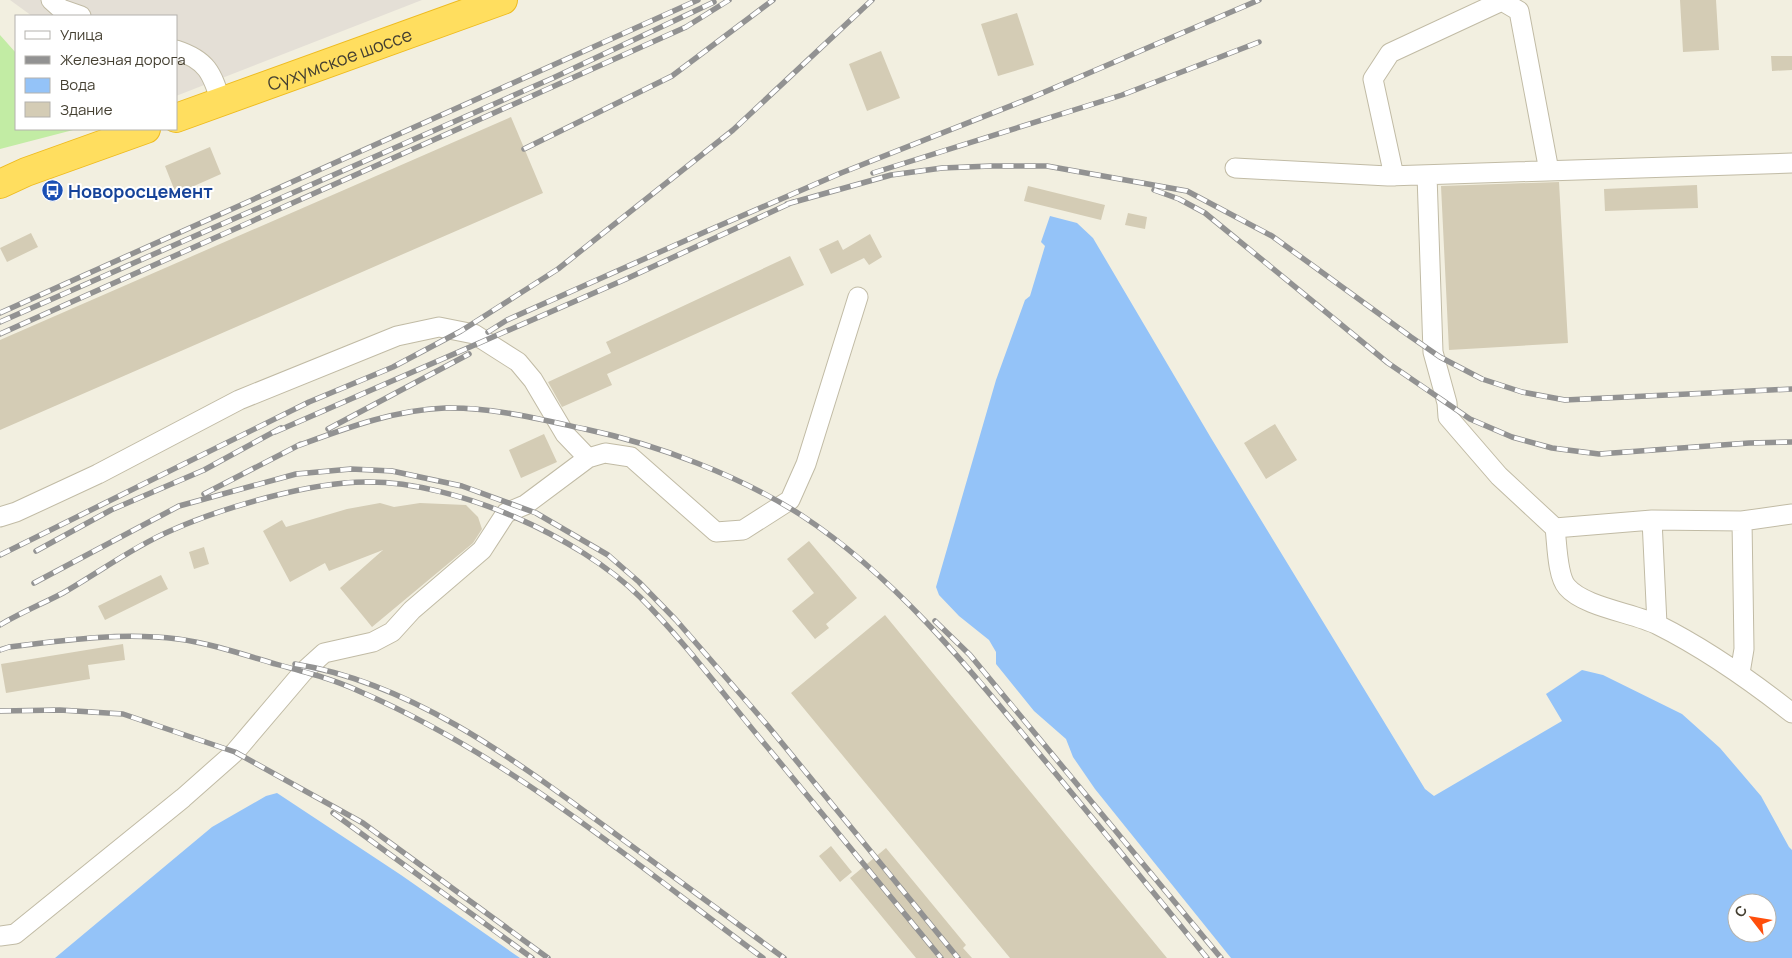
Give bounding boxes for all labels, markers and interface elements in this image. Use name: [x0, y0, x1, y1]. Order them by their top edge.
legend: [15, 15, 178, 130]
street label: Сухумское шоссе: [264, 22, 415, 96]
text: Улица: [60, 24, 103, 45]
text: Железная дорога: [60, 49, 185, 70]
text: Вода: [60, 74, 95, 95]
text: Здание: [60, 99, 113, 120]
bus stop icon: Новоросцемент: [40, 179, 64, 203]
place label: Новоросцемент: [68, 179, 213, 203]
north arrow: [1727, 893, 1777, 943]
text: С: [1730, 902, 1751, 920]

